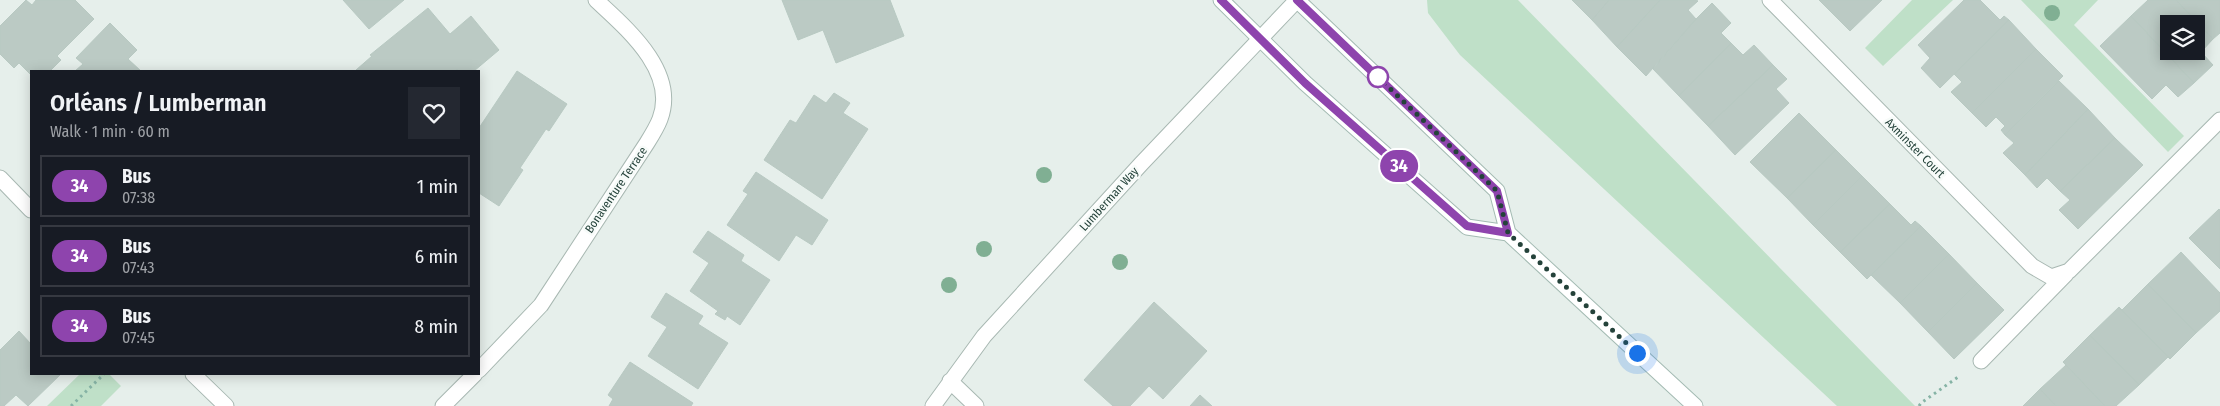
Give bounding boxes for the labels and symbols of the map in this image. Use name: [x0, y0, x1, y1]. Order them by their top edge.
unlabelled marker: [1367, 66, 1389, 88]
street label: Axminster Court: [1882, 115, 1948, 181]
street label: Bonaventure Terrace: [582, 144, 650, 236]
line badge: 34: [1376, 150, 1422, 182]
street label: Lumberman Way: [1077, 164, 1142, 234]
your location: [1625, 341, 1650, 366]

